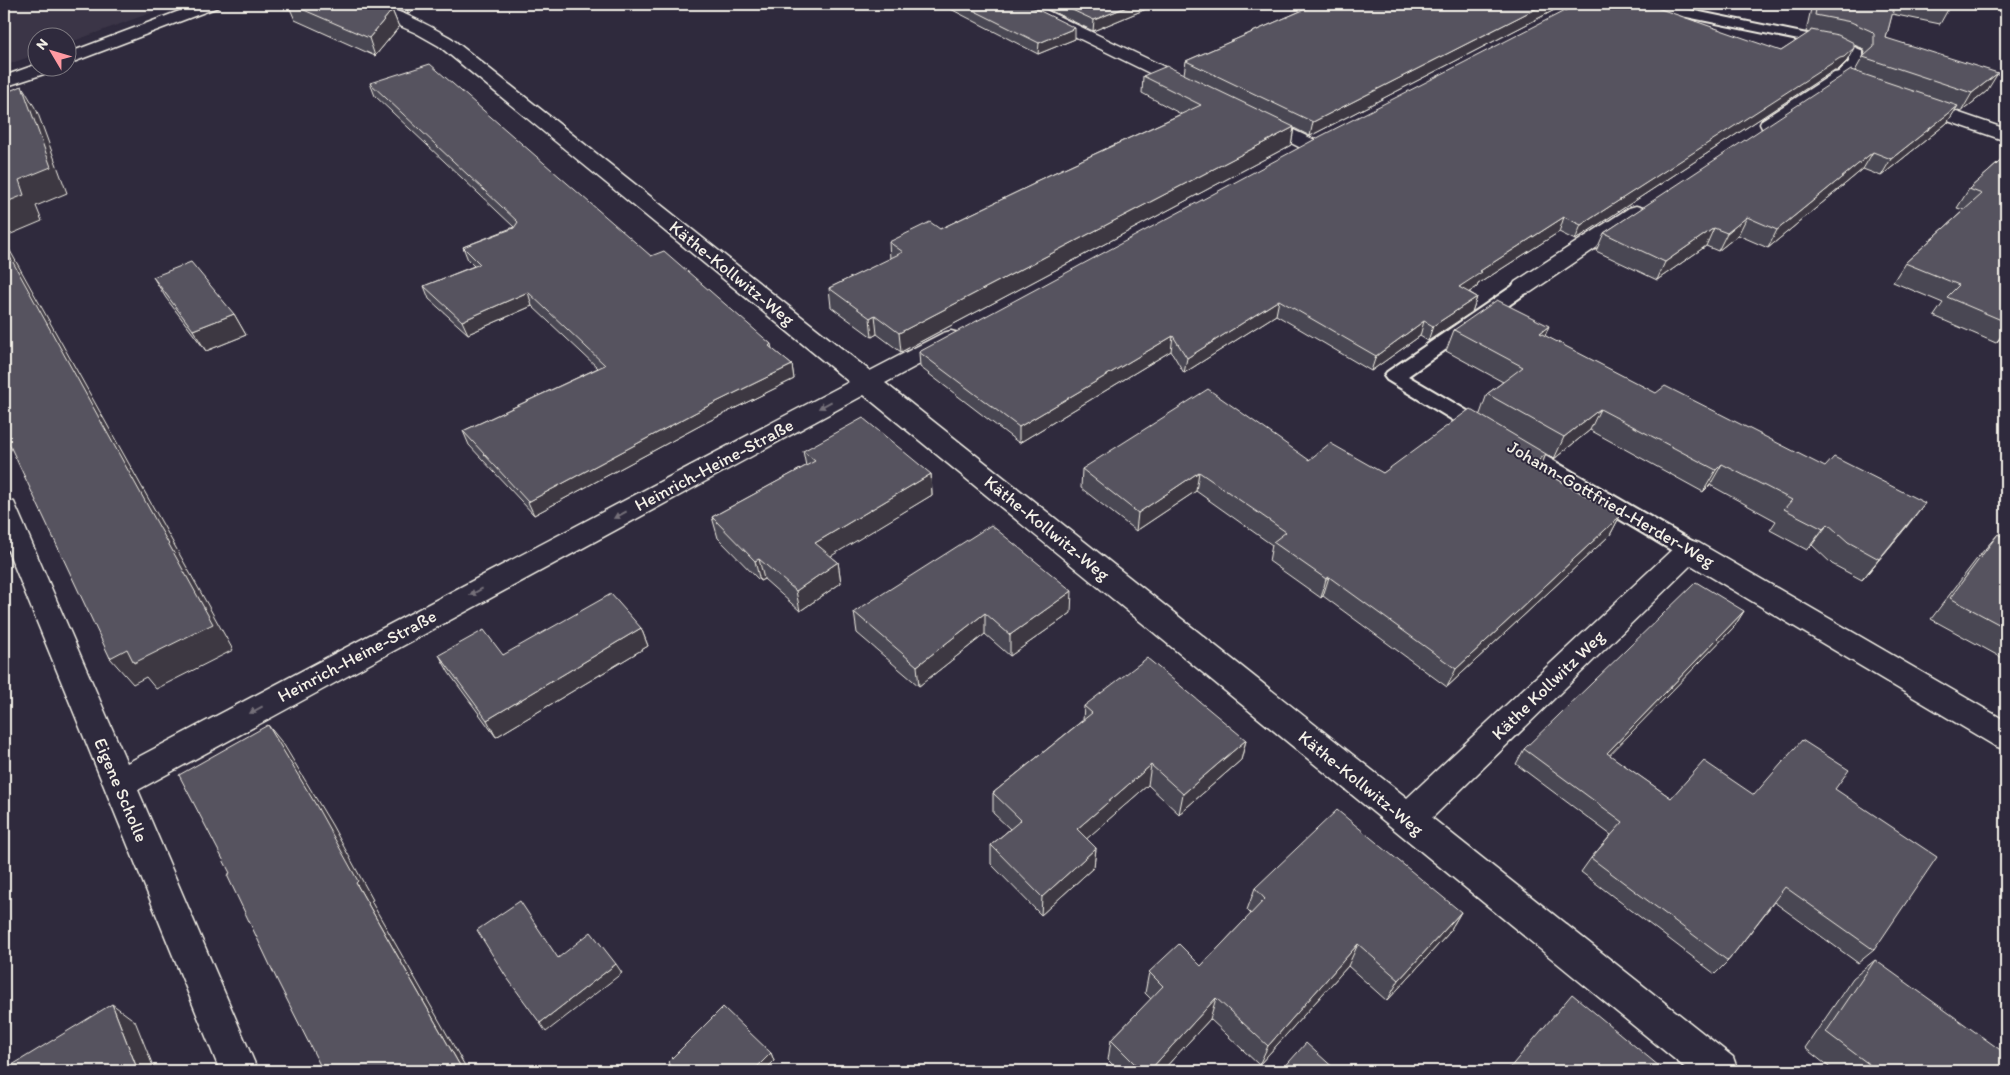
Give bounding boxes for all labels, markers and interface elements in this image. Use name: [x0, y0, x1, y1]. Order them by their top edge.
north arrow: [28, 28, 78, 78]
text: N: [33, 35, 52, 53]
street label: Käthe-Kollwitz-Weg: [665, 216, 800, 331]
one-way arrow: [818, 401, 831, 410]
street label: Heinrich-Heine-Straße: [631, 414, 797, 516]
street label: Johann-Gottfried-Herder-Weg: [1504, 436, 1719, 573]
street label: Käthe-Kollwitz-Weg: [980, 471, 1115, 586]
one-way arrow: [612, 511, 627, 519]
one-way arrow: [469, 588, 484, 596]
street label: Heinrich-Heine-Straße: [274, 605, 440, 707]
street label: Käthe Kollwitz Weg: [1487, 625, 1610, 744]
one-way arrow: [249, 706, 263, 714]
street label: Käthe-Kollwitz-Weg: [1294, 726, 1429, 841]
street label: Eigene Scholle: [89, 735, 153, 845]

